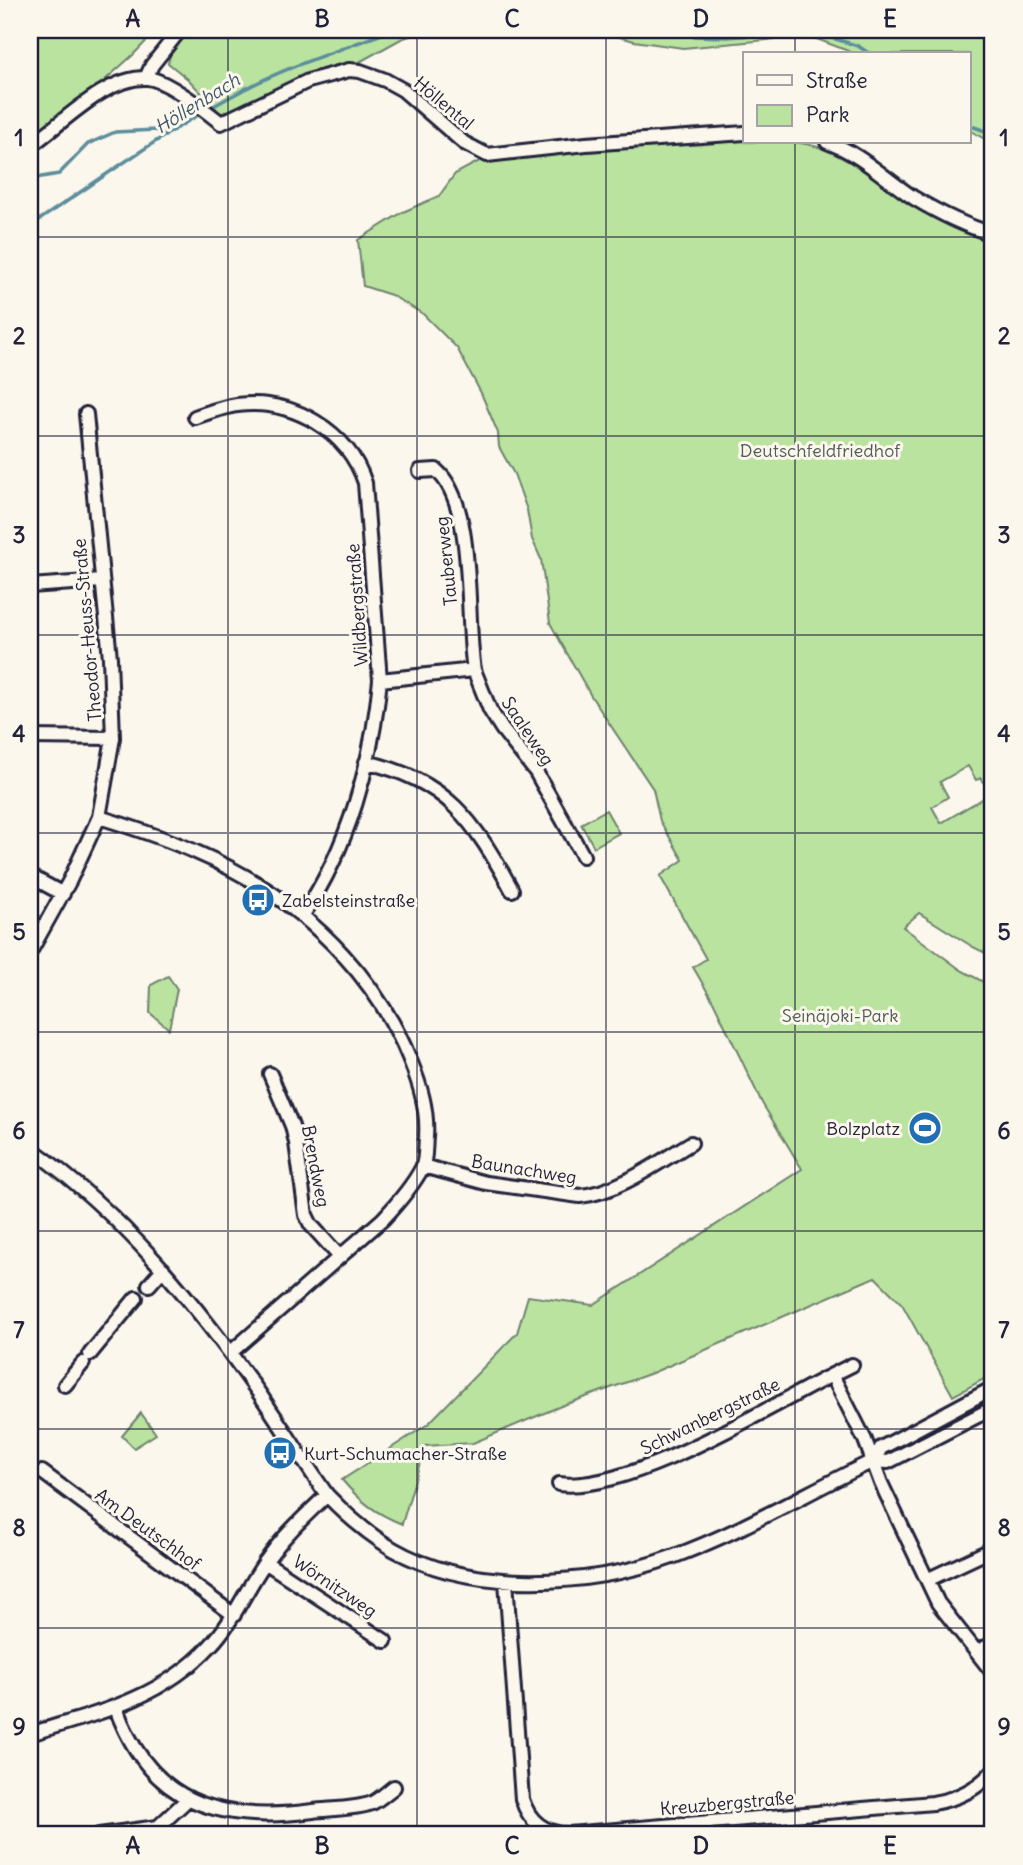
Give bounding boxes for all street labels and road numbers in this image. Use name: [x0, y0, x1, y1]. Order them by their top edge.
street label: Höllental: [409, 71, 479, 135]
street label: Tauberweg: [430, 515, 462, 607]
street label: Theodor-Heuss-Straße: [68, 538, 106, 722]
street label: Wildbergstraße: [341, 543, 373, 667]
street label: Saaleweg: [497, 692, 559, 770]
street label: Brendweg: [297, 1123, 335, 1209]
street label: Baunachweg: [470, 1149, 578, 1189]
street label: Schwanbergstraße: [637, 1372, 783, 1460]
street label: Am Deutschhof: [91, 1483, 206, 1576]
street label: Wörnitzweg: [289, 1550, 381, 1622]
street label: Kreuzbergstraße: [659, 1786, 795, 1820]

